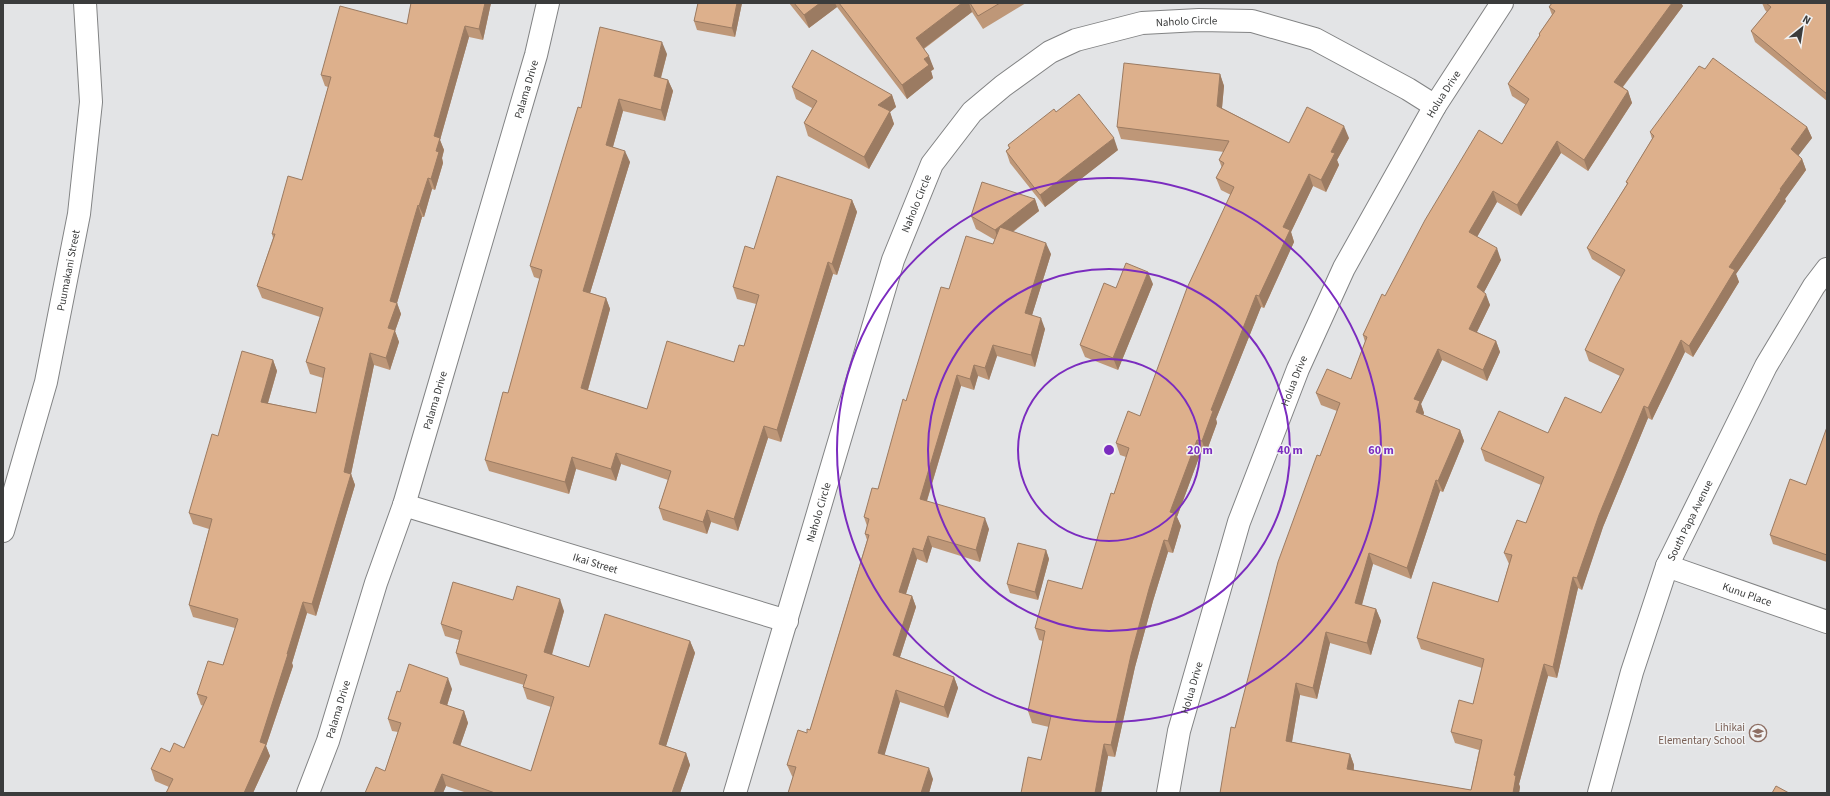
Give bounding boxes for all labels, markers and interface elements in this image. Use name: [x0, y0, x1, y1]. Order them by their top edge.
north arrow: [1782, 8, 1822, 48]
text: N: [1800, 11, 1814, 28]
street label: Naholo Circle: [1155, 12, 1218, 30]
street label: Palama Drive: [510, 58, 542, 120]
street label: Holua Drive: [1423, 67, 1464, 120]
street label: Naholo Circle: [897, 172, 935, 235]
street label: Puumakani Street: [53, 228, 83, 312]
street label: Holua Drive: [1277, 352, 1311, 408]
street label: Palama Drive: [419, 369, 451, 431]
text: 20 m: [1187, 442, 1213, 459]
text: 40 m: [1277, 442, 1303, 459]
text: 60 m: [1368, 442, 1394, 459]
centre of rings: [1102, 443, 1116, 457]
street label: South Papa Avenue: [1663, 477, 1716, 563]
street label: Naholo Circle: [802, 480, 834, 544]
street label: Ikai Street: [571, 549, 620, 577]
street label: Kunu Place: [1721, 579, 1774, 610]
street label: Holua Drive: [1177, 659, 1206, 716]
street label: Palama Drive: [322, 678, 354, 740]
place label: Lihikai Elementary School: [1658, 720, 1745, 748]
school or university icon: Lihikai Elementary School: [1748, 723, 1768, 743]

